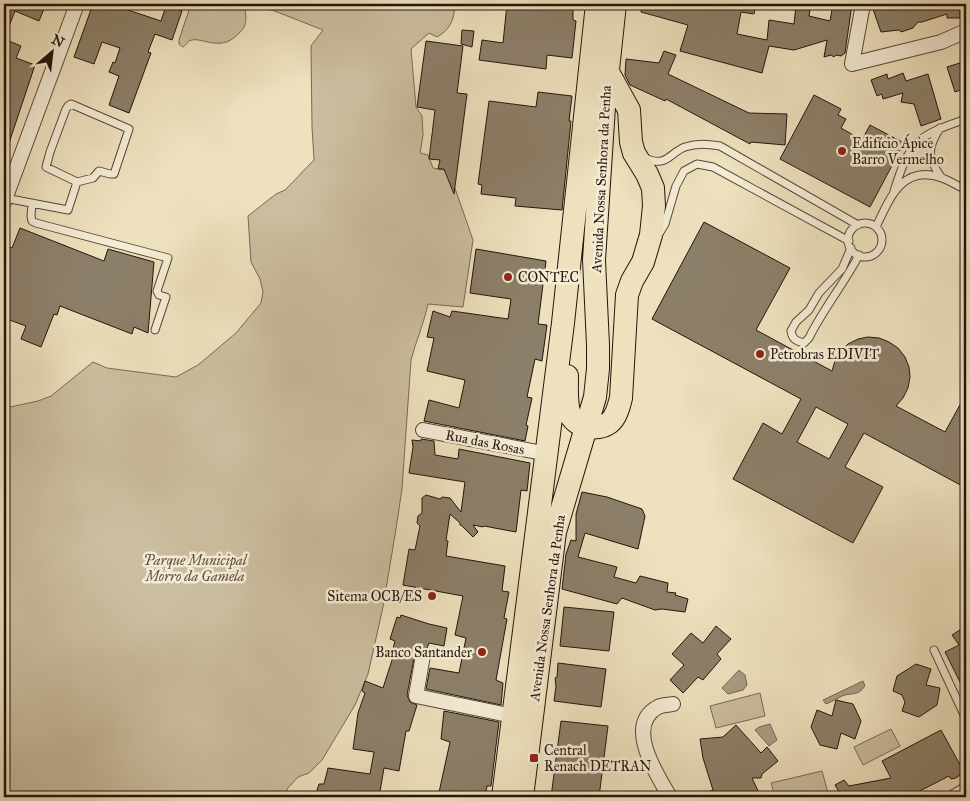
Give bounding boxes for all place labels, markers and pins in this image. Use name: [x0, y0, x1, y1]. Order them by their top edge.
place label: Edifício Ápice Barro Vermelho: [852, 133, 944, 168]
marker: Edifício Ápice Barro Vermelho: [836, 145, 848, 157]
place label: CONTEC: [518, 269, 579, 286]
marker: CONTEC: [502, 271, 514, 283]
place label: Petrobras EDIVIT: [770, 346, 879, 363]
marker: Petrobras EDIVIT: [754, 348, 766, 360]
place label: Sitema OCB/ES: [327, 588, 422, 605]
marker: Sitema OCB/ES: [426, 590, 438, 602]
place label: Banco Santander: [375, 644, 473, 661]
marker: Banco Santander: [476, 646, 488, 658]
place label: Central Renach DETRAN: [544, 742, 652, 775]
marker: Central Renach DETRAN: [528, 752, 540, 764]

